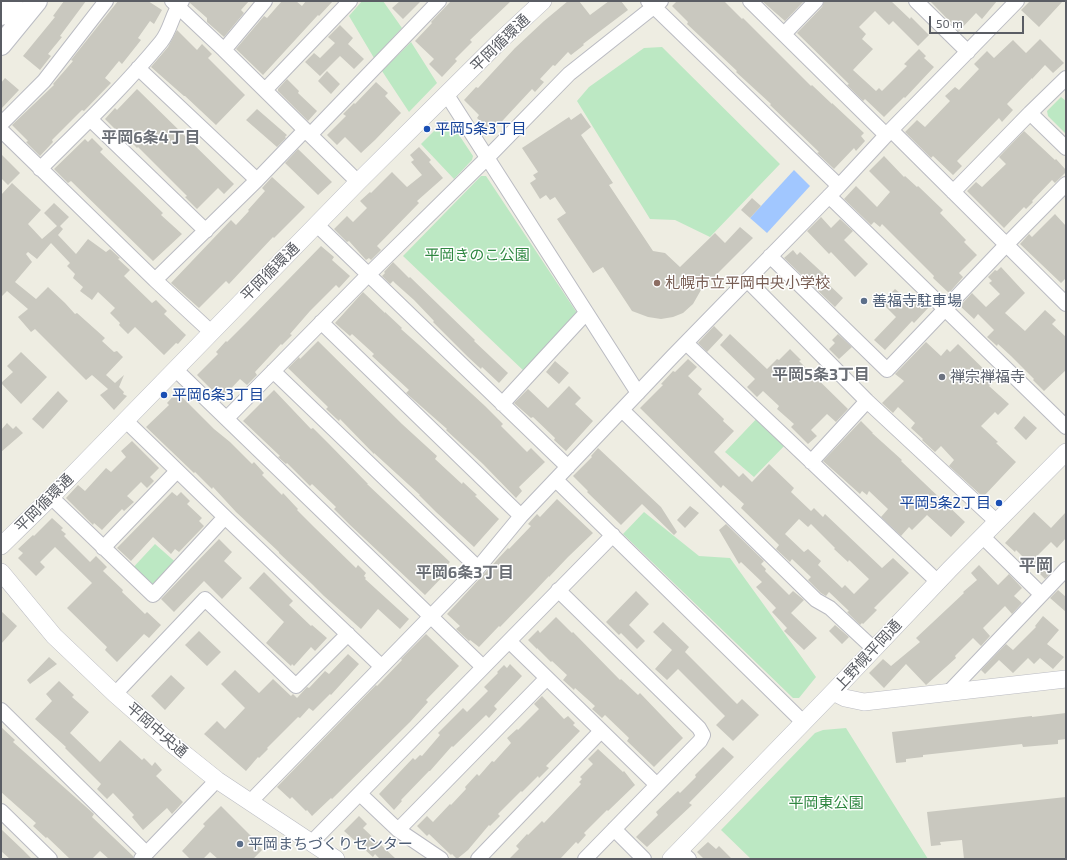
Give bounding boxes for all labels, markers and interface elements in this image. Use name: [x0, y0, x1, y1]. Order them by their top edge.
scale bar: [931, 8, 1026, 34]
street label: 平岡循環通: [467, 10, 533, 76]
text: 50 m: [936, 16, 963, 30]
place label: 平岡5条3丁目: [435, 120, 526, 138]
marker: 平岡5条3丁目: [422, 124, 432, 134]
district label: 平岡6条4丁目: [101, 128, 201, 148]
street label: 平岡循環通: [237, 239, 303, 305]
park label: 平岡きのこ公園: [425, 246, 529, 264]
place label: 札幌市立平岡中央小学校: [665, 274, 830, 292]
marker: 札幌市立平岡中央小学校: [652, 278, 662, 288]
place label: 善福寺駐車場: [872, 292, 962, 310]
marker: 善福寺駐車場: [859, 296, 869, 306]
district label: 平岡5条3丁目: [772, 365, 870, 385]
place label: 禅宗禅福寺: [950, 368, 1025, 386]
marker: 禅宗禅福寺: [937, 372, 947, 382]
place label: 平岡6条3丁目: [172, 386, 264, 404]
marker: 平岡6条3丁目: [159, 390, 169, 400]
street label: 平岡循環通: [11, 470, 77, 536]
place label: 平岡5条2丁目: [900, 494, 991, 512]
marker: 平岡5条2丁目: [994, 498, 1004, 508]
district label: 平岡: [1019, 555, 1053, 575]
district label: 平岡6条3丁目: [416, 563, 514, 583]
street label: 上野幌平岡通: [831, 616, 905, 694]
street label: 平岡中央通: [123, 699, 191, 761]
park label: 平岡東公園: [789, 794, 863, 812]
place label: 平岡まちづくりセンター: [248, 835, 413, 853]
marker: 平岡まちづくりセンター: [235, 839, 245, 849]

